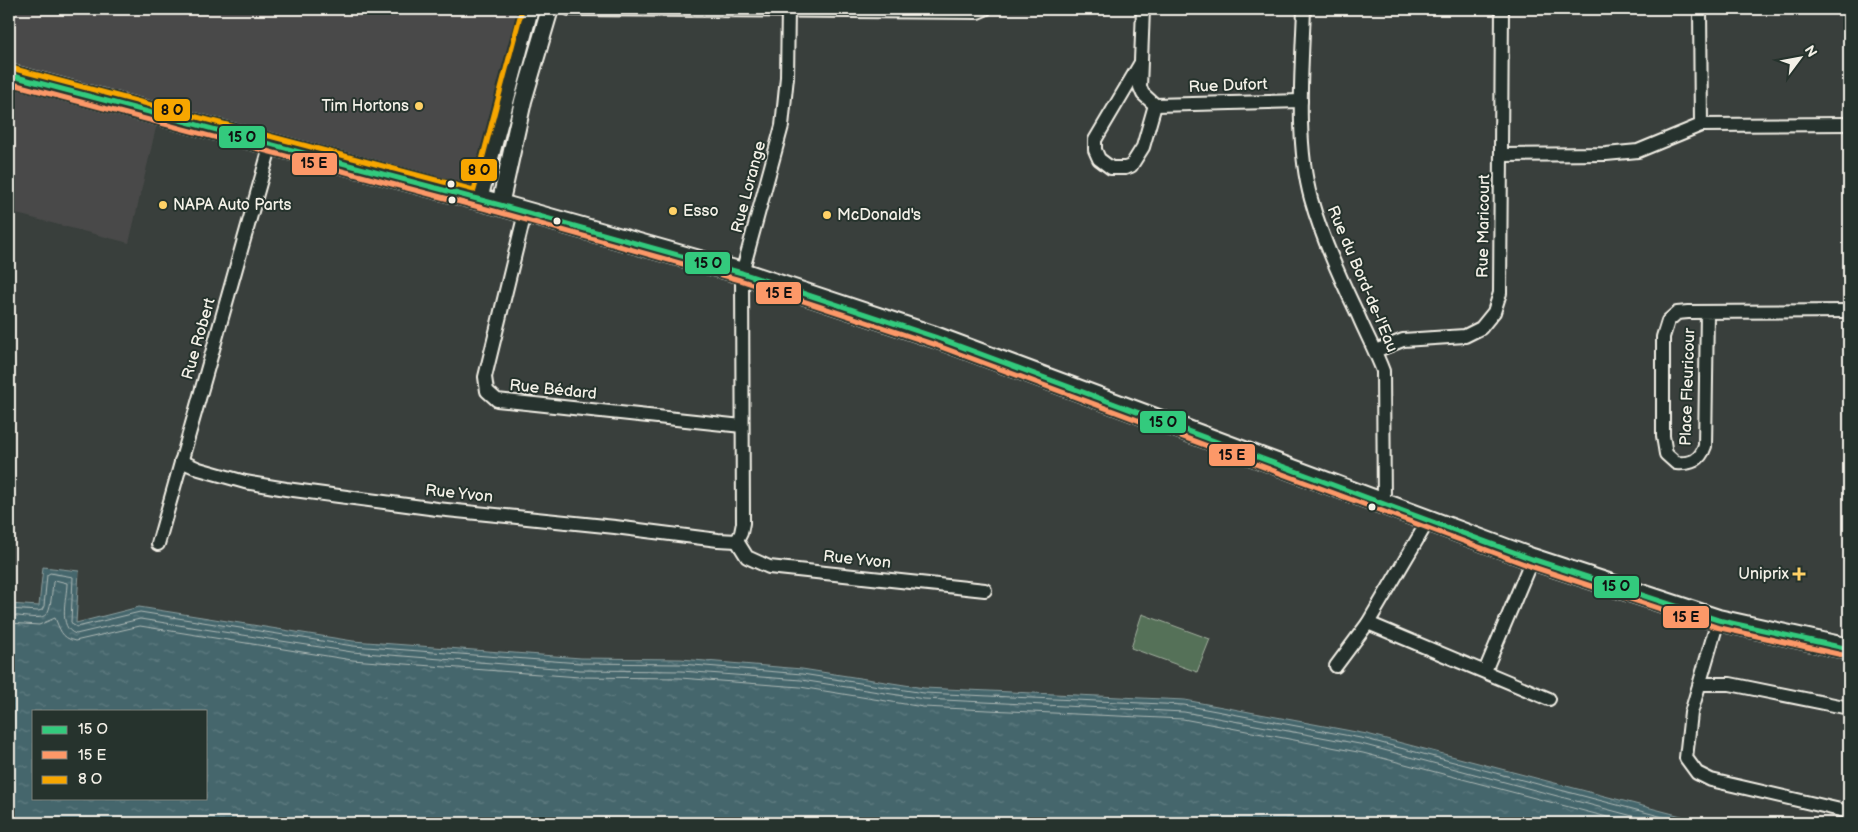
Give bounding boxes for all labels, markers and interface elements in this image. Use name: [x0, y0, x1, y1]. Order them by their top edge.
north arrow: [1776, 32, 1826, 82]
text: N: [1801, 42, 1821, 60]
street label: Rue Dufort: [1188, 75, 1268, 97]
place label: Tim Hortons: [322, 97, 409, 116]
line badge: 8 O: [153, 98, 191, 122]
marker: Tim Hortons: [413, 100, 425, 112]
text: 8 O: [161, 102, 183, 119]
line badge: 15 O: [218, 125, 266, 149]
text: 15 O: [228, 129, 256, 146]
street label: Rue Lorange: [728, 139, 770, 235]
line badge: 15 E: [291, 152, 338, 176]
text: 15 E: [301, 155, 327, 172]
line badge: 8 O: [460, 158, 498, 182]
text: 8 O: [468, 162, 490, 179]
street label: Rue Maricourt: [1474, 174, 1494, 278]
unlabelled marker: [446, 179, 456, 189]
unlabelled marker: [447, 195, 457, 205]
place label: NAPA Auto Parts: [173, 196, 291, 215]
marker: NAPA Auto Parts: [157, 199, 169, 211]
place label: Esso: [683, 202, 718, 221]
street label: Rue du Bord-de-l'Eau: [1323, 203, 1401, 355]
marker: Esso: [667, 205, 679, 217]
place label: McDonald's: [837, 206, 921, 225]
marker: McDonald's: [821, 209, 833, 221]
unlabelled marker: [552, 216, 562, 226]
line badge: 15 O: [684, 251, 731, 275]
text: 15 O: [694, 255, 722, 272]
line badge: 15 E: [755, 281, 802, 305]
text: 15 E: [766, 285, 792, 302]
street label: Rue Robert: [178, 296, 220, 382]
street label: Place Fleuricour: [1676, 328, 1700, 446]
street label: Rue Bédard: [508, 376, 598, 404]
line badge: 15 O: [1139, 410, 1187, 434]
text: 15 O: [1149, 414, 1177, 431]
line badge: 15 E: [1208, 443, 1256, 467]
text: 15 E: [1219, 447, 1245, 464]
street label: Rue Yvon: [424, 481, 494, 507]
unlabelled marker: [1367, 502, 1377, 512]
street label: Rue Yvon: [822, 547, 892, 573]
place label: Uniprix: [1738, 565, 1789, 584]
marker: Uniprix: [1793, 568, 1805, 580]
line badge: 15 O: [1593, 575, 1640, 599]
text: 15 O: [1602, 578, 1630, 595]
line badge: 15 E: [1662, 605, 1710, 629]
text: 15 E: [1673, 609, 1699, 626]
legend: [32, 710, 208, 800]
text: 15 O: [78, 720, 108, 739]
text: 15 E: [78, 746, 106, 765]
text: 8 O: [78, 770, 102, 789]

